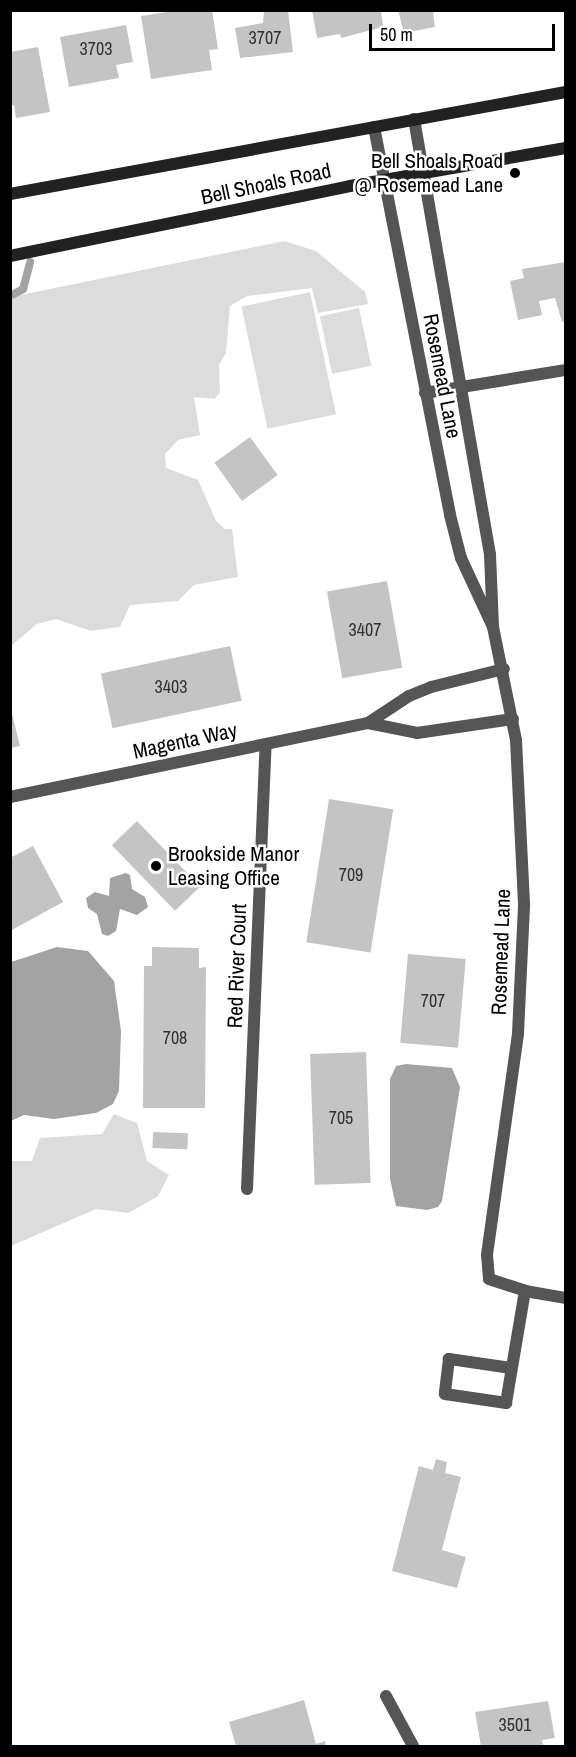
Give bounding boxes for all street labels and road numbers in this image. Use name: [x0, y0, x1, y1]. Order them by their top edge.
street label: Bell Shoals Road: [199, 158, 333, 210]
street label: Rosemead Lane: [418, 312, 466, 440]
street label: Magenta Way: [131, 718, 239, 764]
street label: Rosemead Lane: [486, 888, 516, 1016]
street label: Red River Court: [222, 903, 252, 1029]

